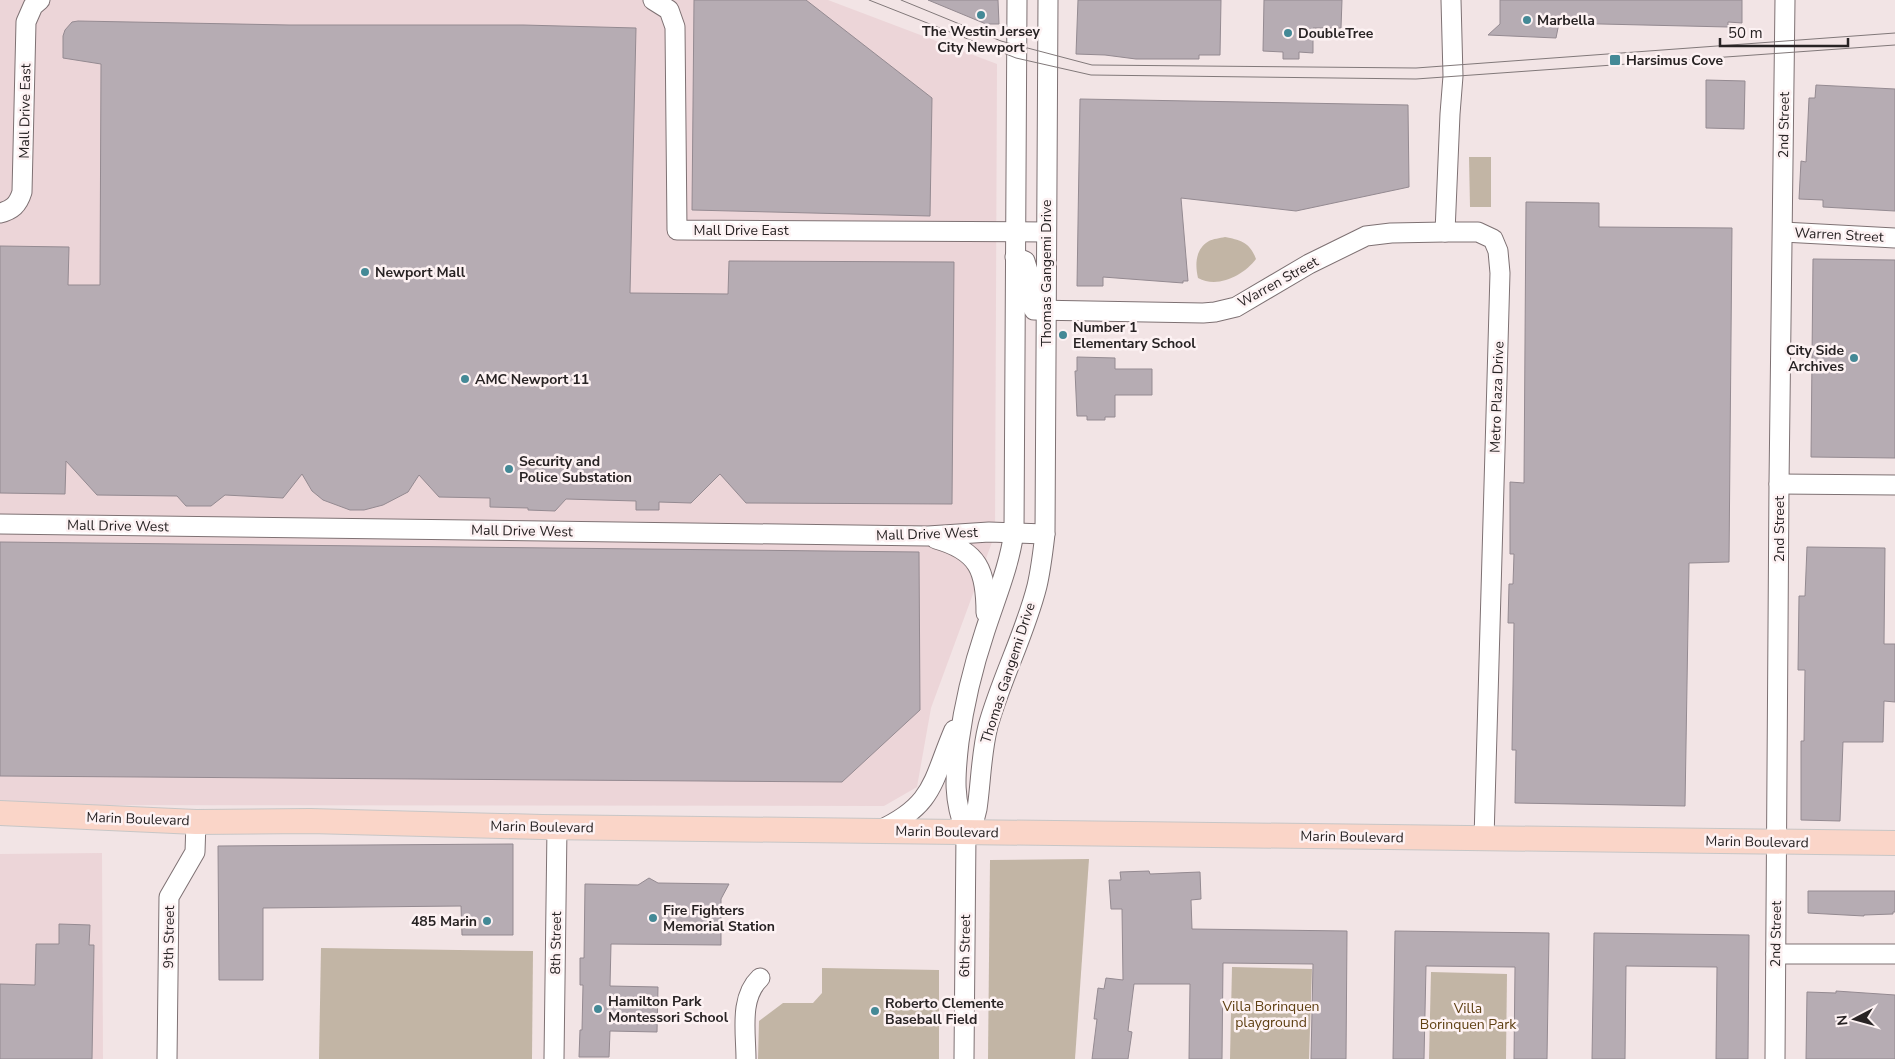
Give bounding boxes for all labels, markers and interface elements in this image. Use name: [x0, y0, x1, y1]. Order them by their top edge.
marker: The Westin Jersey City Newport: [975, 9, 987, 21]
place label: Marbella: [1537, 11, 1595, 30]
marker: Marbella: [1521, 14, 1533, 26]
scale bar: [1720, 15, 1848, 47]
place label: The Westin Jersey City Newport: [922, 22, 1041, 57]
text: 50 m: [1728, 23, 1763, 43]
place label: DoubleTree: [1298, 24, 1374, 43]
marker: DoubleTree: [1282, 27, 1294, 39]
place label: Harsimus Cove: [1626, 51, 1723, 70]
marker: Harsimus Cove: [1608, 53, 1622, 67]
street label: Mall Drive East: [15, 63, 35, 159]
street label: 2nd Street: [1774, 92, 1794, 158]
street label: Thomas Gangemi Drive: [1037, 199, 1056, 347]
street label: Mall Drive East: [693, 221, 789, 240]
street label: Warren Street: [1794, 223, 1884, 247]
street label: Warren Street: [1234, 252, 1322, 312]
place label: Newport Mall: [375, 263, 466, 282]
marker: Newport Mall: [359, 266, 371, 278]
place label: Number 1 Elementary School: [1073, 318, 1196, 353]
marker: Number 1 Elementary School: [1057, 329, 1069, 341]
street label: Metro Plaza Drive: [1486, 341, 1508, 453]
place label: City Side Archives: [1786, 341, 1844, 376]
marker: City Side Archives: [1848, 352, 1860, 364]
place label: AMC Newport 11: [475, 370, 589, 389]
marker: AMC Newport 11: [459, 373, 471, 385]
place label: Security and Police Substation: [519, 452, 632, 487]
marker: Security and Police Substation: [503, 463, 515, 475]
street label: 2nd Street: [1770, 496, 1789, 562]
street label: Mall Drive West: [67, 516, 169, 536]
street label: Mall Drive West: [471, 521, 573, 541]
street label: Mall Drive West: [876, 523, 978, 545]
street label: Thomas Gangemi Drive: [976, 600, 1040, 746]
street label: Marin Boulevard: [86, 808, 190, 830]
street label: Marin Boulevard: [490, 817, 594, 837]
street label: Marin Boulevard: [895, 822, 999, 842]
street label: Marin Boulevard: [1300, 827, 1404, 847]
street label: Marin Boulevard: [1705, 832, 1809, 852]
place label: Fire Fighters Memorial Station: [663, 901, 775, 936]
street label: 2nd Street: [1766, 901, 1786, 967]
street label: 9th Street: [159, 905, 179, 969]
street label: 8th Street: [546, 911, 566, 975]
place label: 485 Marin: [411, 912, 477, 931]
marker: Fire Fighters Memorial Station: [647, 912, 659, 924]
street label: 6th Street: [955, 914, 975, 978]
marker: 485 Marin: [481, 915, 493, 927]
place label: Hamilton Park Montessori School: [608, 992, 729, 1027]
place label: Roberto Clemente Baseball Field: [885, 994, 1004, 1029]
north arrow: [1830, 994, 1880, 1044]
park label: Villa Borinquen playground: [1221, 997, 1320, 1032]
park label: Villa Borinquen Park: [1420, 999, 1517, 1034]
marker: Hamilton Park Montessori School: [592, 1003, 604, 1015]
marker: Roberto Clemente Baseball Field: [869, 1005, 881, 1017]
text: N: [1833, 1014, 1853, 1027]

